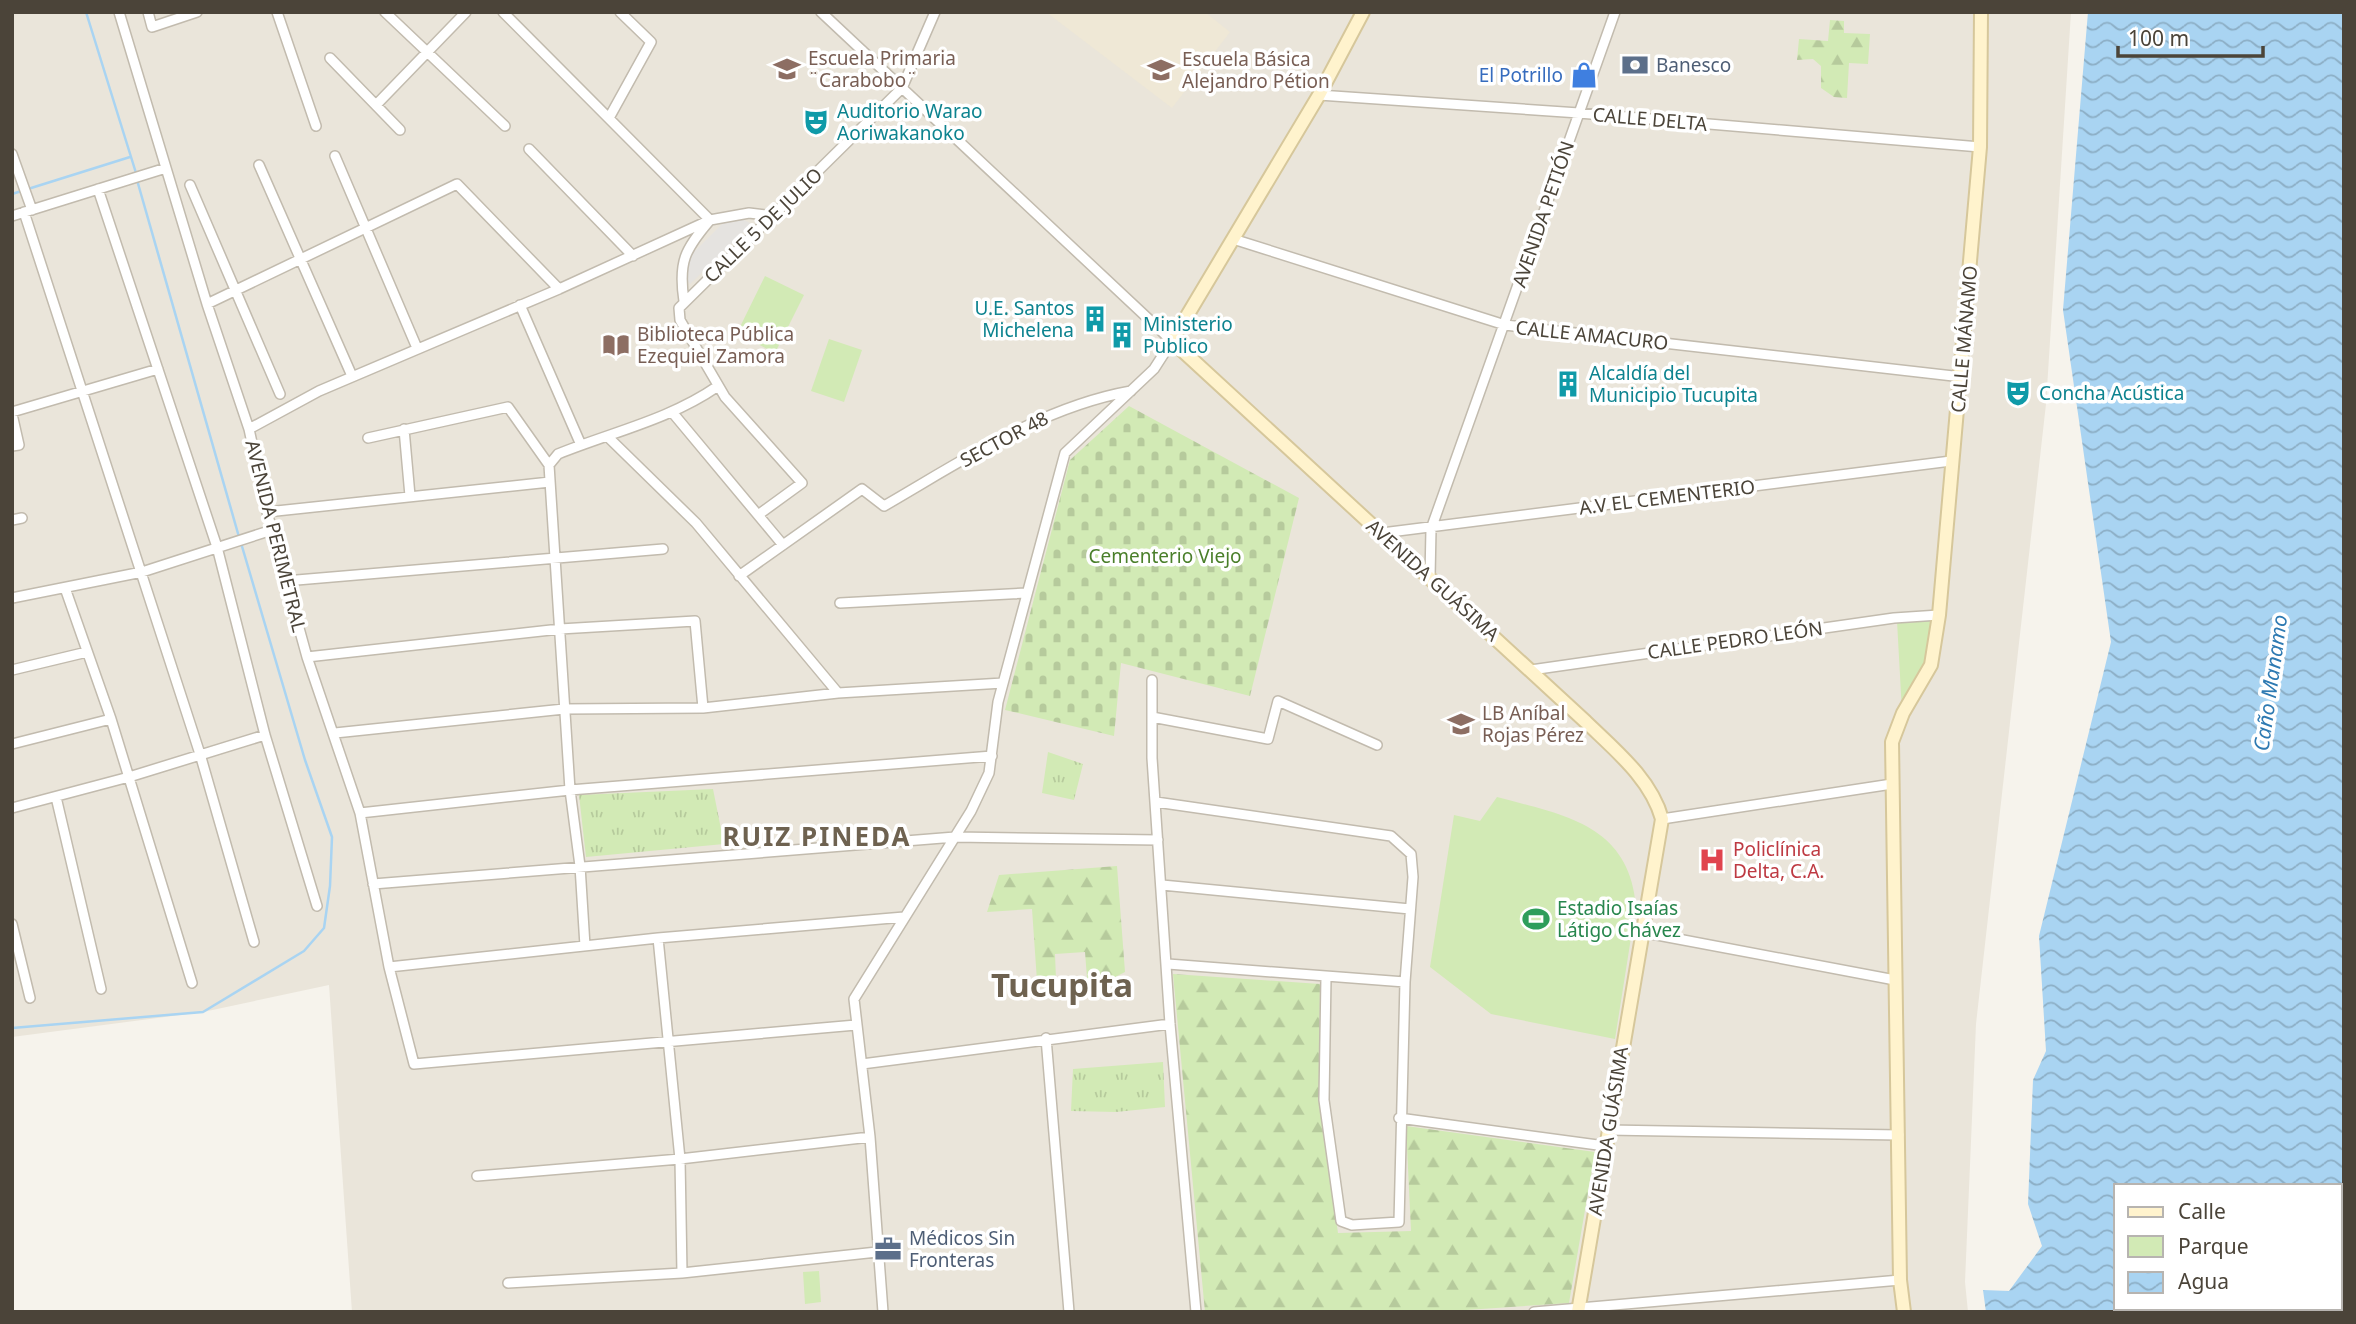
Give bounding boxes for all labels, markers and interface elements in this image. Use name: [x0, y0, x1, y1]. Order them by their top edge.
scale bar: [2118, 14, 2263, 58]
text: 100 m: [2128, 24, 2189, 52]
place label: Escuela Primaria ¨Carabobo¨: [808, 45, 956, 93]
place label: Escuela Básica Alejandro Pétion: [1182, 46, 1330, 94]
bank icon: Banesco: [1620, 50, 1650, 80]
place label: Banesco: [1656, 52, 1731, 78]
school or university icon: Escuela Primaria ¨Carabobo¨: [772, 54, 802, 84]
school or university icon: Escuela Básica Alejandro Pétion: [1146, 55, 1176, 85]
shop icon: El Potrillo: [1569, 60, 1599, 90]
place label: El Potrillo: [1479, 62, 1563, 88]
place label: Auditorio Warao Aoriwakanoko: [837, 98, 983, 146]
street label: CALLE DELTA: [1592, 101, 1709, 137]
theatre icon: Auditorio Warao Aoriwakanoko: [801, 107, 831, 137]
street label: AVENIDA PETIÓN: [1506, 137, 1580, 291]
street label: CALLE 5 DE JULIO: [698, 162, 828, 288]
street label: CALLE MÁNAMO: [1945, 264, 1983, 414]
place label: U.E. Santos Michelena: [975, 295, 1074, 343]
building icon: U.E. Santos Michelena: [1080, 304, 1110, 334]
place label: Ministerio Publico: [1143, 311, 1233, 359]
street label: CALLE AMACURO: [1514, 314, 1670, 356]
building icon: Ministerio Publico: [1107, 320, 1137, 350]
place label: Biblioteca Pública Ezequiel Zamora: [637, 321, 794, 369]
library icon: Biblioteca Pública Ezequiel Zamora: [601, 330, 631, 360]
place label: Alcaldía del Municipio Tucupita: [1589, 360, 1758, 408]
building icon: Alcaldía del Municipio Tucupita: [1553, 369, 1583, 399]
theatre icon: Concha Acústica: [2003, 378, 2033, 408]
place label: Concha Acústica: [2039, 380, 2184, 406]
street label: SECTOR 48: [955, 405, 1053, 473]
street label: AVENIDA PERIMETRAL: [240, 437, 312, 635]
street label: A.V EL CEMENTERIO: [1578, 473, 1756, 521]
street label: AVENIDA GUÁSIMA: [1361, 513, 1506, 647]
park label: Cementerio Viejo: [1088, 543, 1242, 569]
water label: Caño Manamo: [2247, 613, 2293, 753]
street label: CALLE PEDRO LEÓN: [1646, 615, 1824, 665]
place label: LB Aníbal Rojas Pérez: [1482, 700, 1584, 748]
school or university icon: LB Aníbal Rojas Pérez: [1446, 709, 1476, 739]
district label: RUIZ PINEDA: [722, 818, 912, 854]
place label: Policlínica Delta, C.A.: [1733, 836, 1824, 884]
hospital icon: Policlínica Delta, C.A.: [1697, 845, 1727, 875]
place label: Estadio Isaías Látigo Chávez: [1557, 895, 1681, 943]
sports icon: Estadio Isaías Látigo Chávez: [1521, 904, 1551, 934]
district label: Tucupita: [991, 962, 1133, 1007]
street label: AVENIDA GUÁSIMA: [1582, 1044, 1634, 1217]
legend: [2114, 1184, 2342, 1310]
text: Calle: [2178, 1197, 2226, 1225]
place label: Médicos Sin Fronteras: [909, 1225, 1015, 1273]
text: Parque: [2178, 1232, 2248, 1260]
office icon: Médicos Sin Fronteras: [873, 1234, 903, 1264]
text: Agua: [2178, 1267, 2229, 1295]

